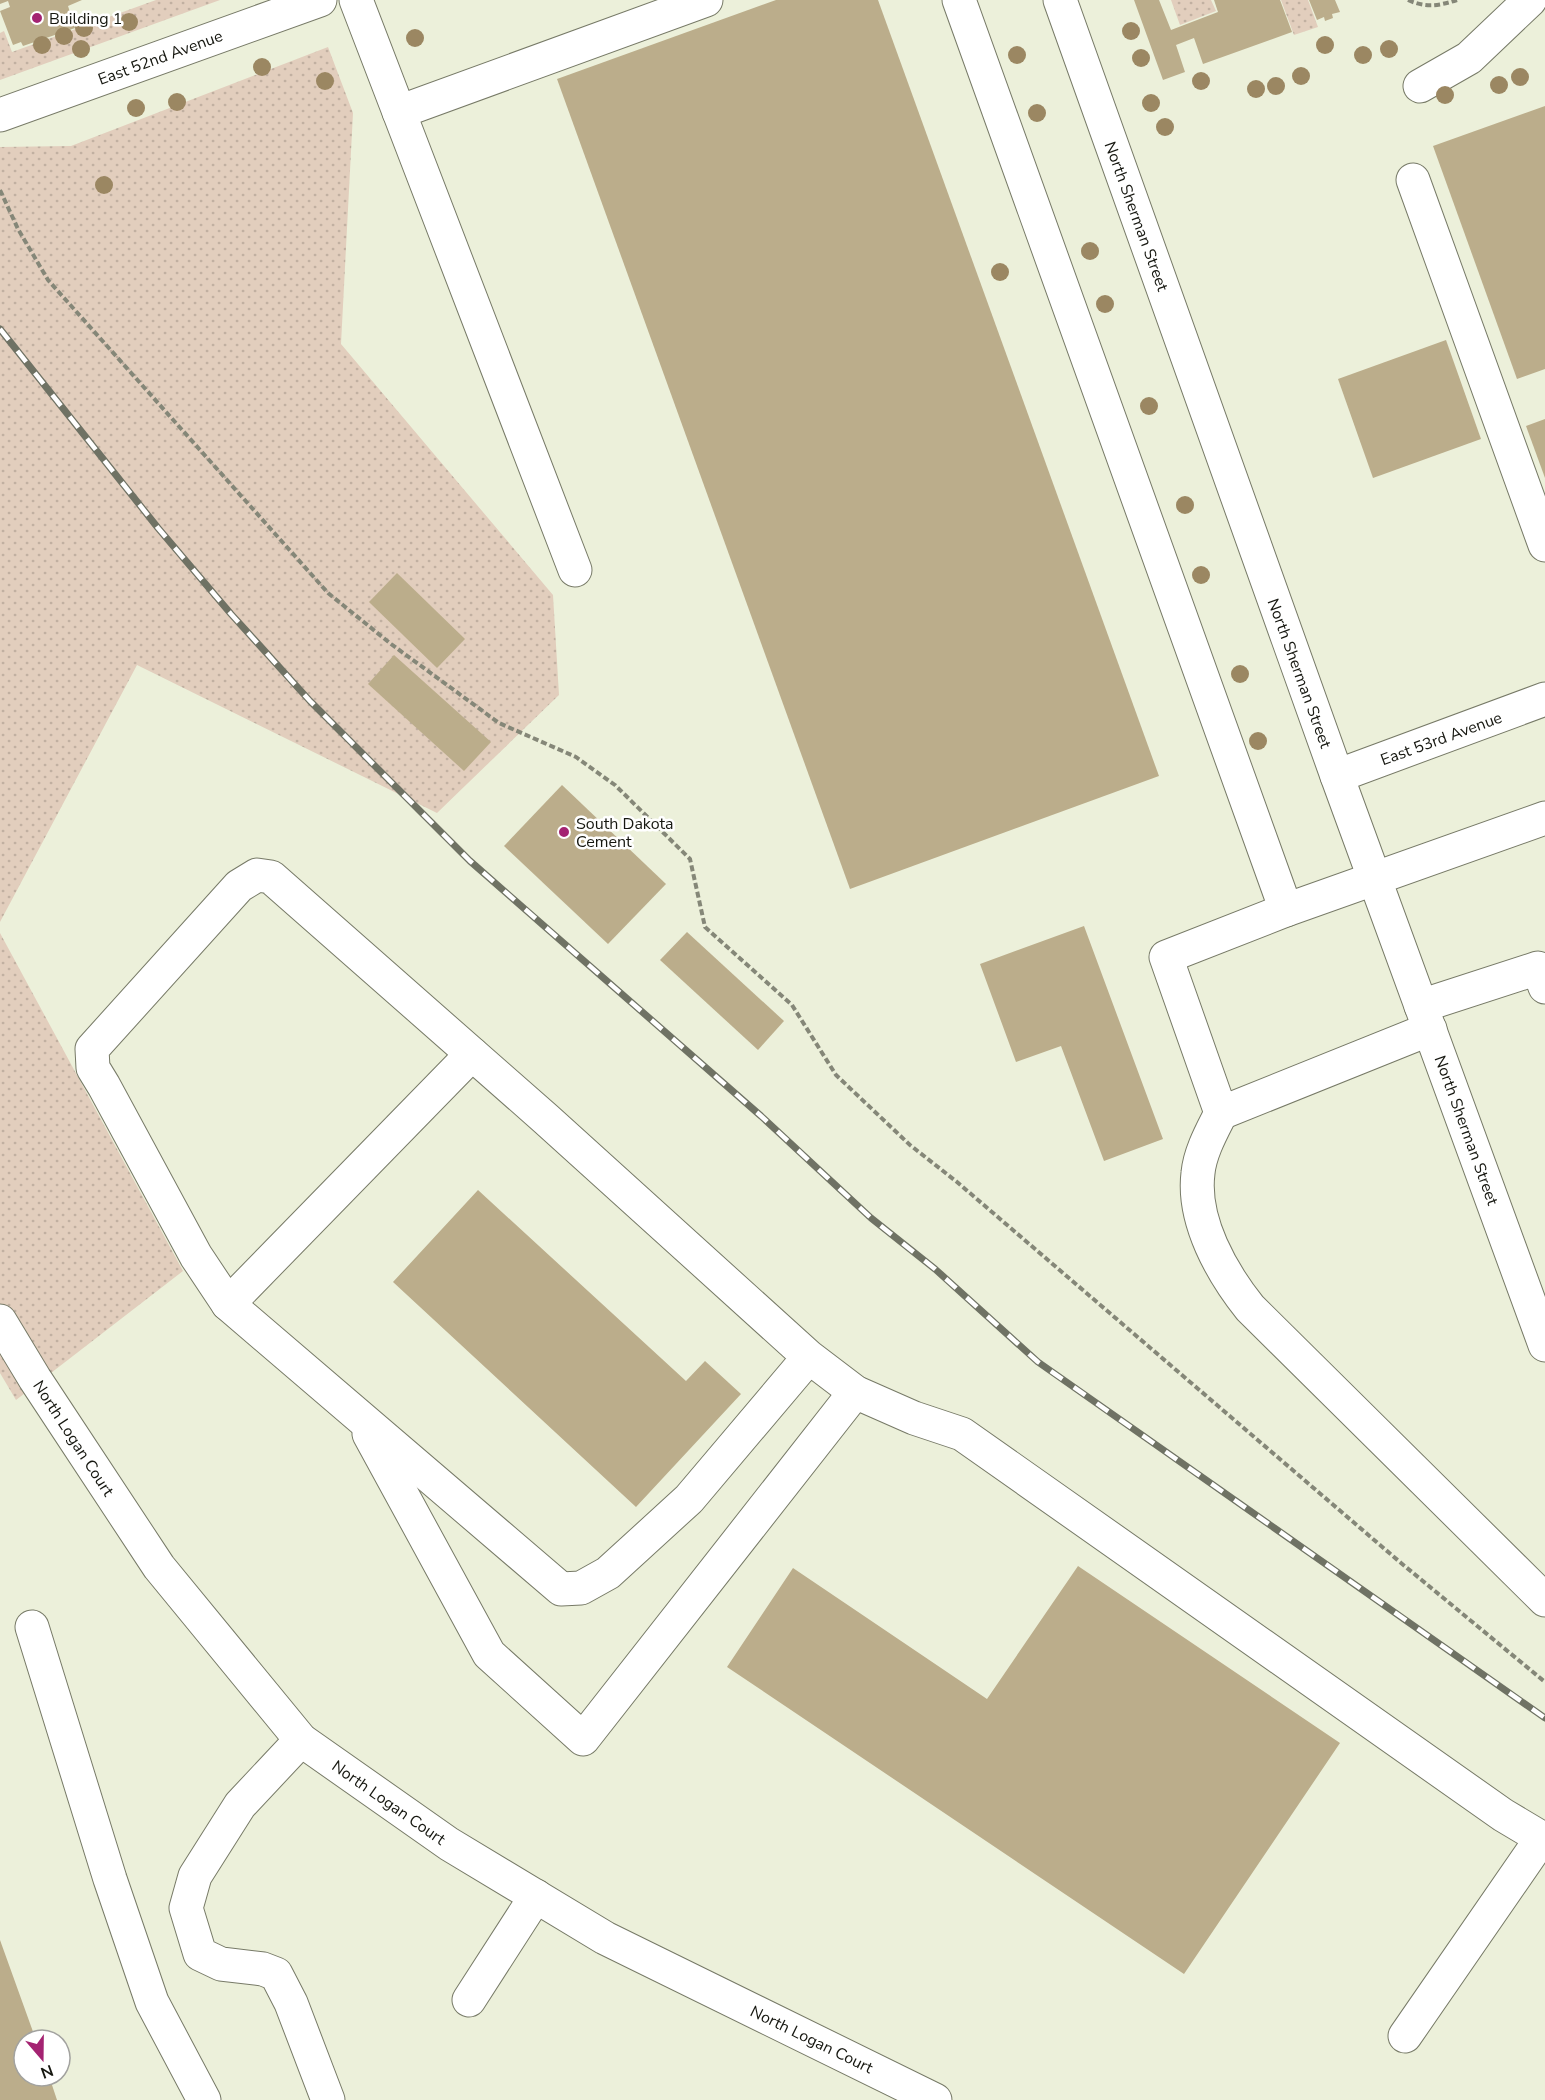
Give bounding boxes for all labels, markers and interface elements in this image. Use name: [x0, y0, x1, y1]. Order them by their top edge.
place label: Building 1: [49, 8, 122, 30]
marker: Building 1: [30, 11, 44, 25]
street label: East 52nd Avenue: [95, 25, 226, 91]
street label: North Sherman Street: [1099, 138, 1174, 295]
street label: North Sherman Street: [1262, 595, 1337, 752]
street label: East 53rd Avenue: [1378, 707, 1505, 771]
place label: South Dakota Cement: [576, 813, 674, 853]
marker: South Dakota Cement: [557, 825, 571, 839]
street label: North Sherman Street: [1429, 1052, 1504, 1209]
street label: North Logan Court: [27, 1376, 119, 1501]
street label: North Logan Court: [327, 1755, 450, 1851]
street label: North Logan Court: [746, 2001, 877, 2079]
north arrow: [12, 2028, 72, 2088]
text: N: [37, 2059, 56, 2084]

